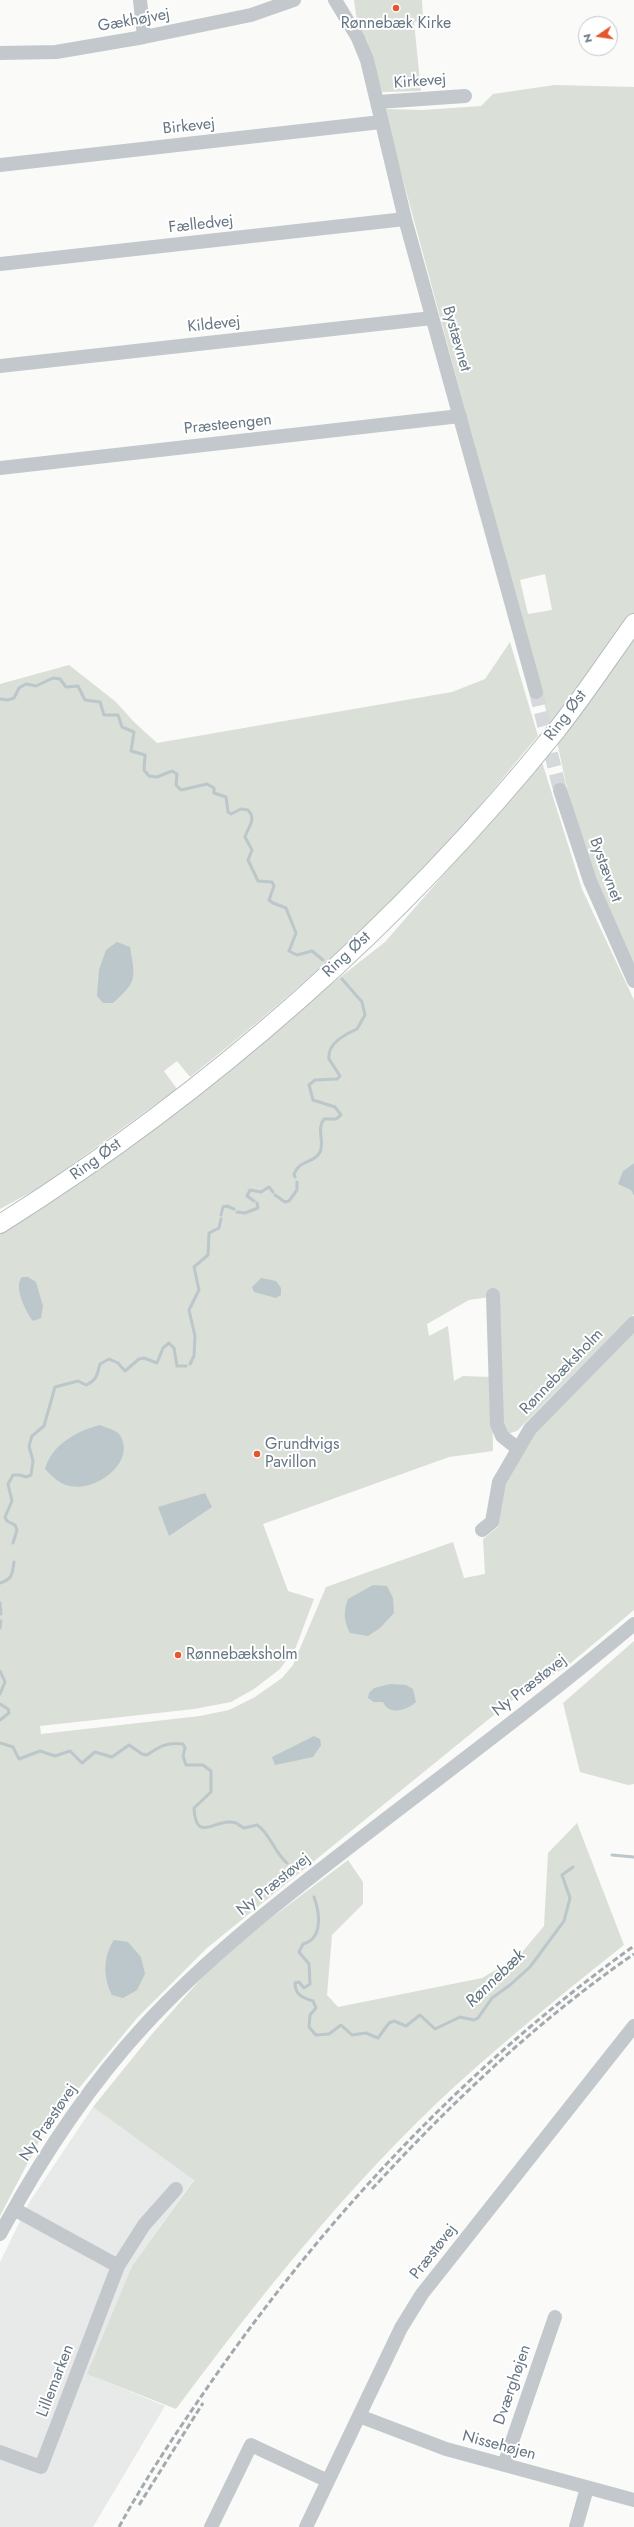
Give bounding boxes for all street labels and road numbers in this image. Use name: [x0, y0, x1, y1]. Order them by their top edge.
street label: Gækhøjvej: [96, 5, 172, 37]
street label: Kirkevej: [393, 71, 447, 93]
street label: Birkevej: [162, 115, 216, 139]
street label: Fælledvej: [168, 212, 234, 238]
street label: Bystævnet: [438, 304, 474, 374]
street label: Kildevej: [187, 313, 241, 337]
street label: Præsteengen: [183, 411, 273, 439]
street label: Ring Øst: [541, 687, 591, 745]
street label: Bystævnet: [585, 835, 625, 905]
street label: Ring Øst: [319, 928, 375, 982]
street label: Ring Øst: [67, 1135, 125, 1185]
street label: Rønnebæksholm: [516, 1325, 608, 1419]
street label: Ny Præstøvej: [489, 1651, 571, 1721]
street label: Ny Præstøvej: [233, 1849, 315, 1921]
street label: Ny Præstøvej: [16, 2081, 82, 2165]
street label: Præstøvej: [406, 2220, 462, 2284]
street label: Lillemarken: [33, 2342, 79, 2420]
street label: Dværghøjen: [490, 2342, 536, 2428]
street label: Nissehøjen: [460, 2427, 538, 2465]

